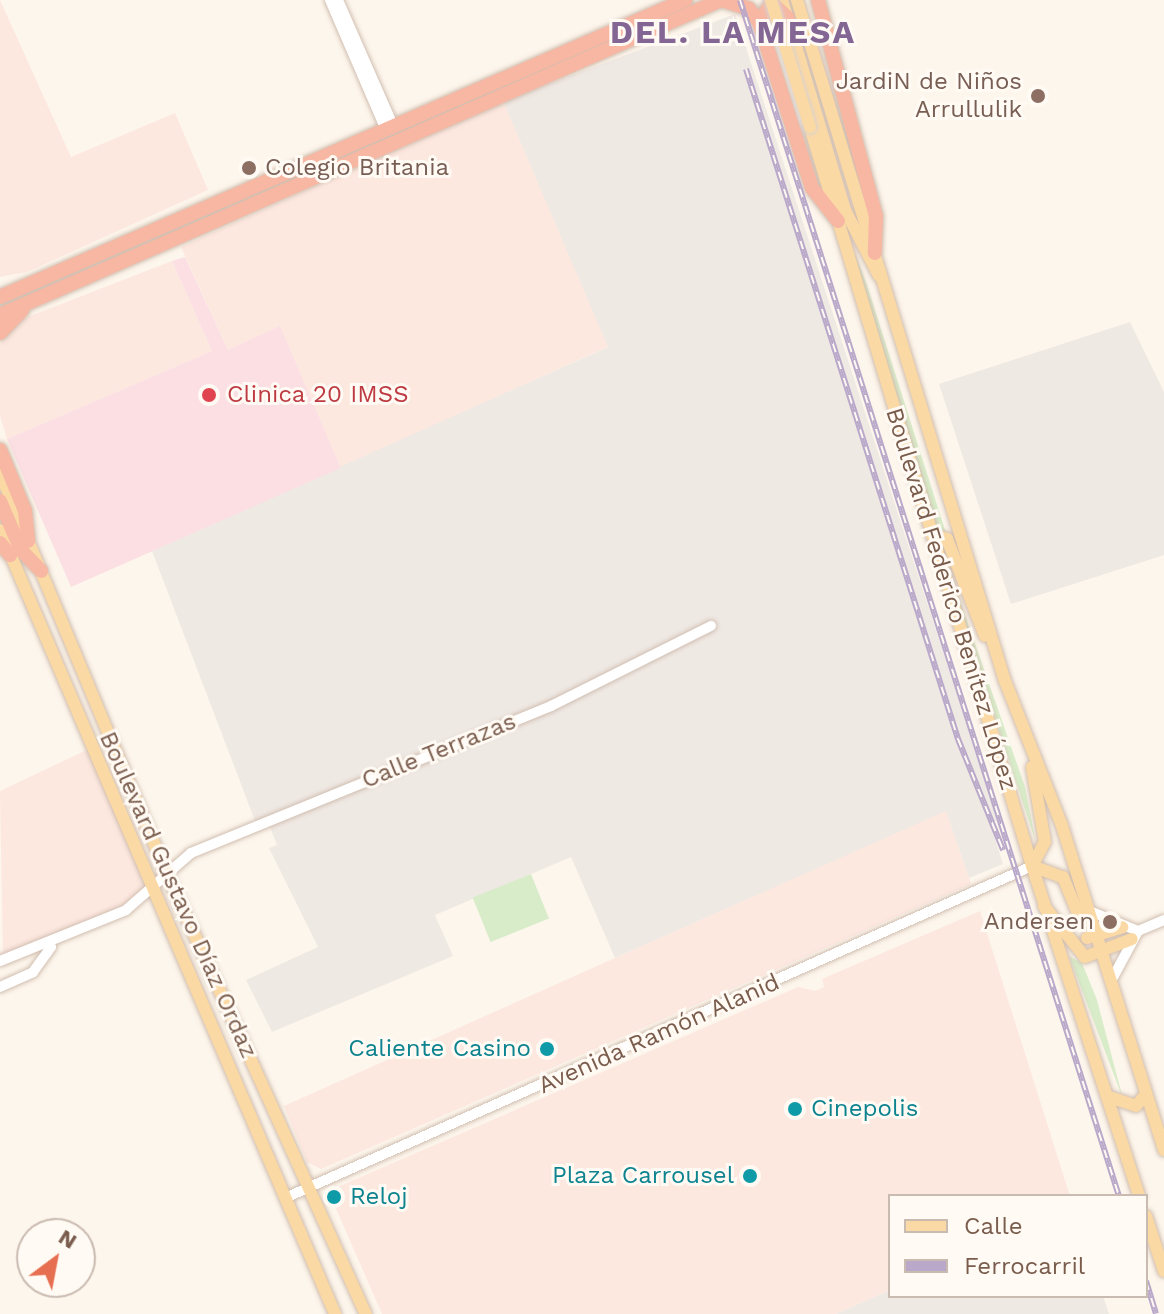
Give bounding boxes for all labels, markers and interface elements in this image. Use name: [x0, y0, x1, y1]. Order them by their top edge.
district label: DEL. LA MESA: [610, 13, 856, 51]
place label: JardiN de Niños Arrullulik: [836, 68, 1022, 124]
marker: JardiN de Niños Arrullulik: [1029, 87, 1047, 105]
place label: Colegio Britania: [265, 154, 449, 182]
marker: Colegio Britania: [240, 159, 258, 177]
place label: Clinica 20 IMSS: [227, 381, 409, 409]
marker: Clinica 20 IMSS: [198, 384, 220, 406]
street label: Boulevard Federico Benítez López: [879, 404, 1023, 794]
street label: Calle Terrazas: [357, 707, 521, 795]
street label: Boulevard Gustavo Díaz Ordaz: [93, 727, 263, 1063]
place label: Andersen: [984, 908, 1094, 936]
marker: Andersen: [1101, 913, 1119, 931]
street label: Avenida Ramón Alanid: [533, 967, 785, 1101]
place label: Caliente Casino: [348, 1035, 531, 1063]
marker: Caliente Casino: [538, 1040, 556, 1058]
place label: Cinepolis: [811, 1095, 918, 1123]
marker: Cinepolis: [786, 1100, 804, 1118]
place label: Plaza Carrousel: [552, 1162, 734, 1190]
marker: Plaza Carrousel: [741, 1167, 759, 1185]
place label: Reloj: [350, 1183, 408, 1211]
marker: Reloj: [325, 1188, 343, 1206]
legend: [888, 1194, 1148, 1298]
text: Calle: [964, 1212, 1023, 1240]
north arrow: [16, 1218, 96, 1298]
text: N: [54, 1224, 81, 1254]
text: Ferrocarril: [964, 1252, 1085, 1280]

